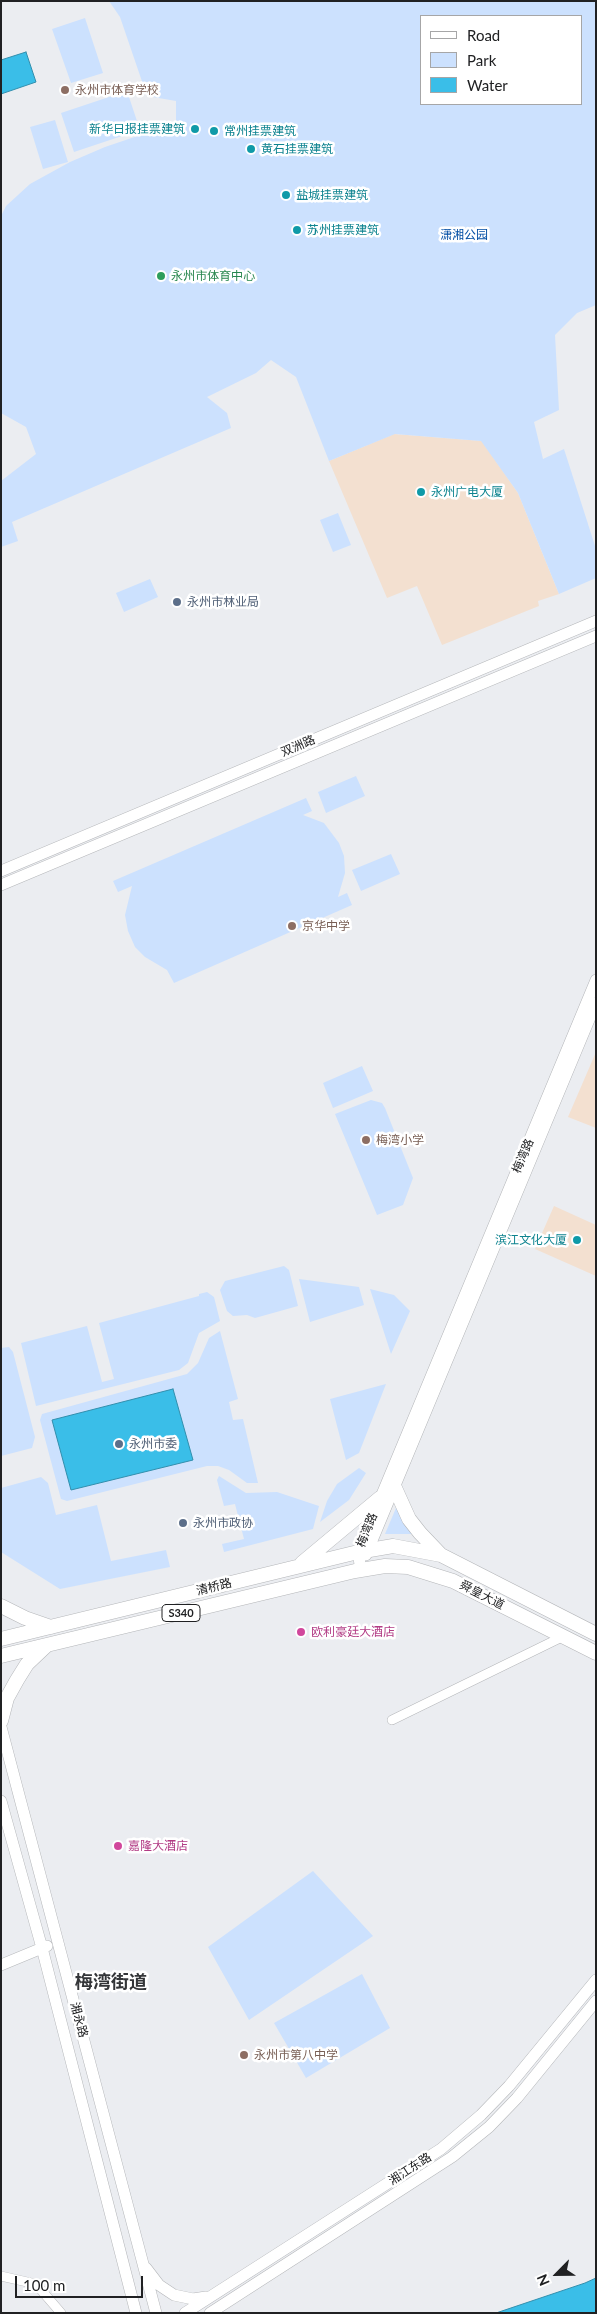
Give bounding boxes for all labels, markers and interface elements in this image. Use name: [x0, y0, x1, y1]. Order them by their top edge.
legend: [420, 15, 582, 105]
text: Road: [467, 26, 500, 44]
text: Park: [467, 51, 496, 69]
text: Water: [467, 76, 508, 94]
place label: 永州市体育学校: [75, 83, 159, 97]
marker: 永州市体育学校: [59, 84, 71, 96]
place label: 新华日报挂票建筑: [89, 122, 185, 136]
marker: 新华日报挂票建筑: [189, 123, 201, 135]
place label: 常州挂票建筑: [224, 124, 296, 138]
marker: 常州挂票建筑: [208, 125, 220, 137]
place label: 黄石挂票建筑: [261, 142, 333, 156]
marker: 黄石挂票建筑: [245, 143, 257, 155]
place label: 盐城挂票建筑: [296, 188, 368, 202]
marker: 盐城挂票建筑: [280, 189, 292, 201]
place label: 苏州挂票建筑: [307, 223, 379, 237]
marker: 苏州挂票建筑: [291, 224, 303, 236]
park label: 潇湘公园: [440, 228, 488, 242]
place label: 永州市体育中心: [171, 269, 255, 283]
marker: 永州市体育中心: [155, 270, 167, 282]
place label: 永州广电大厦: [431, 485, 503, 499]
marker: 永州广电大厦: [415, 486, 427, 498]
place label: 永州市林业局: [187, 595, 259, 609]
marker: 永州市林业局: [171, 596, 183, 608]
street label: 双洲路: [279, 732, 317, 760]
place label: 京华中学: [302, 919, 350, 933]
marker: 京华中学: [286, 920, 298, 932]
place label: 梅湾小学: [376, 1133, 424, 1147]
marker: 梅湾小学: [360, 1134, 372, 1146]
street label: 梅湾路: [509, 1137, 537, 1175]
place label: 滨江文化大厦: [495, 1233, 567, 1247]
marker: 滨江文化大厦: [571, 1234, 583, 1246]
place label: 永州市委: [129, 1437, 177, 1451]
marker: 永州市委: [113, 1438, 125, 1450]
street label: 梅湾路: [354, 1511, 380, 1549]
place label: 永州市政协: [193, 1516, 253, 1530]
marker: 永州市政协: [177, 1517, 189, 1529]
street label: 清桥路: [195, 1576, 233, 1598]
street label: 舜皇大道: [457, 1578, 507, 1612]
road number: S340: [162, 1605, 200, 1622]
place label: 欧利豪廷大酒店: [311, 1625, 395, 1639]
marker: 欧利豪廷大酒店: [295, 1626, 307, 1638]
place label: 嘉隆大酒店: [128, 1839, 188, 1853]
marker: 嘉隆大酒店: [112, 1840, 124, 1852]
district label: 梅湾街道: [75, 1971, 147, 1993]
street label: 湘永路: [67, 2001, 91, 2039]
place label: 永州市第八中学: [254, 2048, 338, 2062]
marker: 永州市第八中学: [238, 2049, 250, 2061]
street label: 湘江东路: [386, 2150, 434, 2188]
north arrow: [532, 2249, 582, 2299]
scale bar: [18, 2266, 145, 2298]
text: N: [533, 2272, 553, 2288]
text: 100 m: [23, 2276, 65, 2294]

